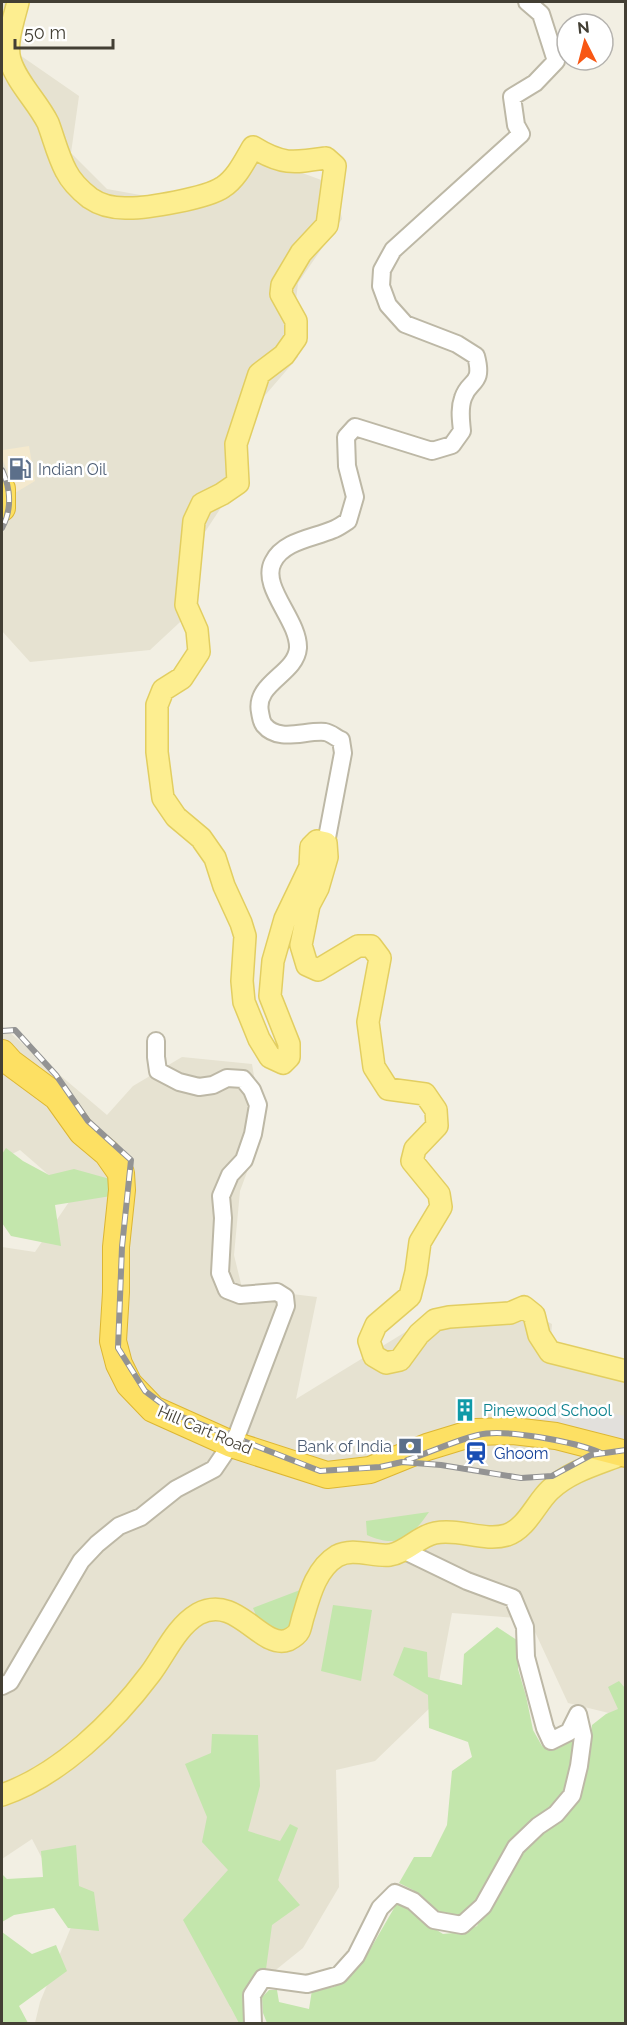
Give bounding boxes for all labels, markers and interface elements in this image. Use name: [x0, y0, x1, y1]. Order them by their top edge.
scale bar: [15, 12, 112, 50]
north arrow: [555, 12, 615, 72]
text: N: [576, 17, 591, 38]
text: 50 m: [24, 22, 66, 43]
fuel station icon: Indian Oil: [7, 456, 33, 482]
place label: Indian Oil: [38, 460, 107, 479]
building icon: Pinewood School: [452, 1397, 478, 1423]
place label: Pinewood School: [483, 1401, 613, 1420]
street label: Hill Cart Road: [155, 1402, 255, 1458]
bank icon: Bank of India: [397, 1433, 423, 1459]
place label: Bank of India: [297, 1437, 392, 1456]
station icon: Ghoom: [463, 1440, 489, 1466]
place label: Ghoom: [494, 1444, 549, 1463]

